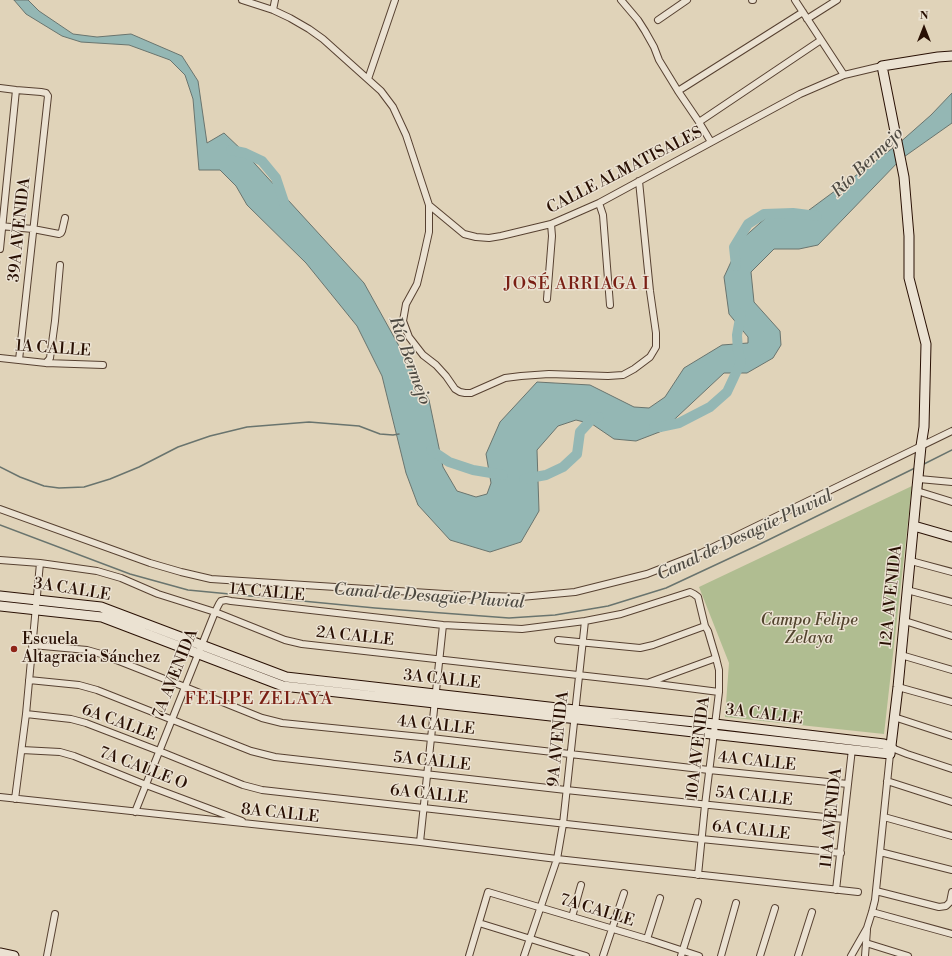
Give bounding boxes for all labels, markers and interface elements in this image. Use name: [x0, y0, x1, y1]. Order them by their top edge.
north arrow: [904, 8, 944, 48]
text: N: [920, 9, 928, 23]
street label: CALLE ALMATISALES: [544, 123, 706, 219]
water label: Río Bermejo: [828, 124, 908, 202]
street label: 39A AVENIDA: [5, 177, 35, 283]
district label: JOSÉ ARRIAGA I: [504, 275, 650, 295]
water label: Río Bermejo: [384, 314, 434, 408]
street label: 1A CALLE: [15, 337, 91, 361]
water label: Canal de Desagüe Pluvial: [654, 486, 836, 586]
street label: 12A AVENIDA: [877, 544, 907, 648]
street label: 3A CALLE: [32, 574, 112, 606]
street label: 1A CALLE: [228, 580, 306, 606]
water label: Canal de Desagüe Pluvial: [333, 580, 525, 614]
park label: Campo Felipe Zelaya: [760, 611, 858, 649]
street label: 2A CALLE: [315, 623, 395, 651]
street label: 7A AVENIDA: [149, 627, 203, 721]
place label: Escuela Altagracia Sánchez: [22, 630, 160, 668]
marker: Escuela Altagracia Sánchez: [9, 644, 19, 654]
street label: 3A CALLE: [402, 666, 482, 694]
district label: FELIPE ZELAYA: [184, 690, 334, 710]
street label: 9A AVENIDA: [544, 690, 574, 788]
street label: 10A AVENIDA: [683, 695, 715, 801]
street label: 6A CALLE: [79, 701, 159, 745]
street label: 3A CALLE: [724, 701, 804, 729]
street label: 4A CALLE: [396, 712, 476, 740]
street label: 7A CALLE O: [96, 743, 190, 795]
street label: 5A CALLE: [392, 748, 472, 776]
street label: 4A CALLE: [717, 748, 797, 776]
street label: 11A AVENIDA: [817, 767, 847, 869]
street label: 6A CALLE: [389, 781, 469, 809]
street label: 5A CALLE: [714, 783, 794, 811]
street label: 8A CALLE: [240, 800, 320, 828]
street label: 6A CALLE: [711, 817, 791, 845]
street label: 7A CALLE: [557, 891, 637, 931]

